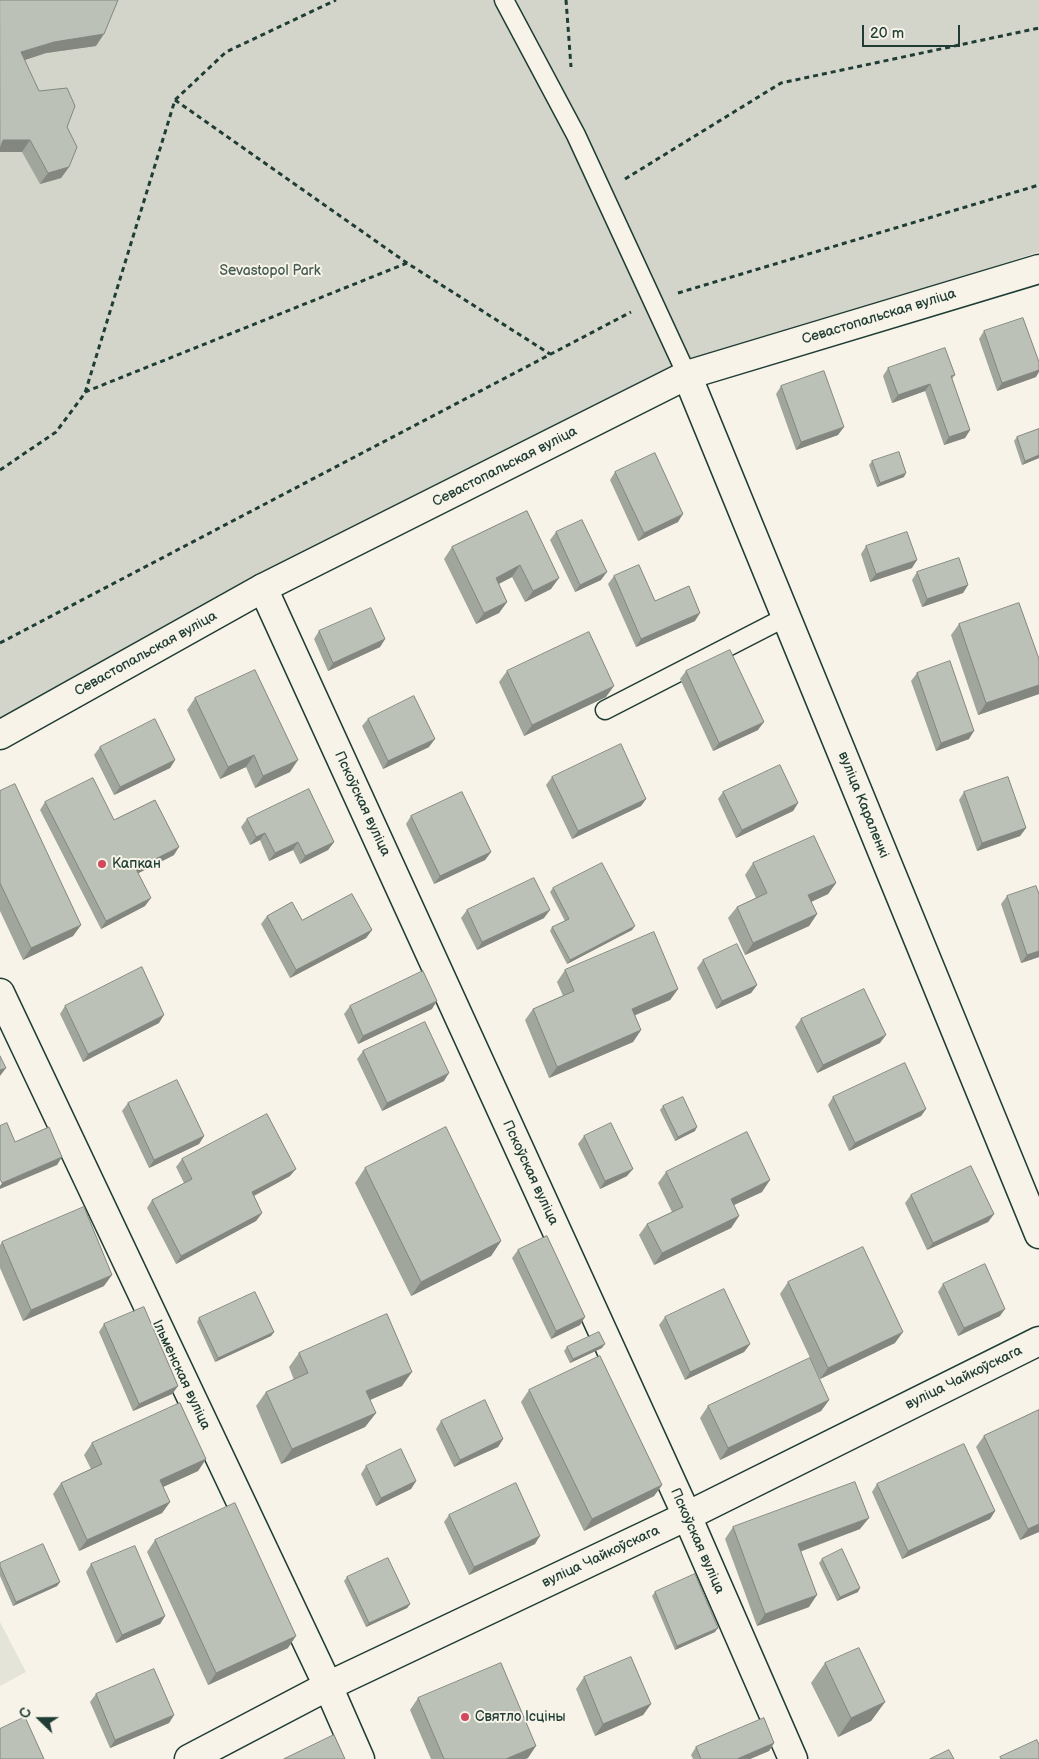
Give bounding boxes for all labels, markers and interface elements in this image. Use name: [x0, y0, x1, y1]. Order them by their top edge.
scale bar: [864, 15, 962, 47]
text: 20 m: [870, 24, 904, 43]
park label: Sevastopol Park: [219, 263, 321, 279]
street label: Севастопальская вуліца: [800, 286, 958, 348]
street label: Севастопальская вуліца: [430, 423, 580, 511]
street label: Севастопальская вуліца: [72, 608, 220, 700]
street label: Пскоўская вуліца: [330, 749, 394, 859]
street label: вуліца Караленкі: [834, 749, 892, 861]
place label: Капкан: [112, 856, 161, 872]
marker: Капкан: [96, 858, 108, 870]
street label: Пскоўская вуліца: [498, 1118, 562, 1228]
street label: Ільменская вуліца: [148, 1317, 214, 1433]
street label: вуліца Чайкоўскага: [903, 1342, 1025, 1414]
street label: Пскоўская вуліца: [666, 1486, 728, 1596]
street label: вуліца Чайкоўскага: [540, 1522, 662, 1592]
north arrow: [15, 1694, 65, 1744]
text: С: [16, 1706, 35, 1721]
place label: Святло Ісціны: [475, 1709, 566, 1725]
marker: Святло Ісціны: [459, 1711, 471, 1723]

